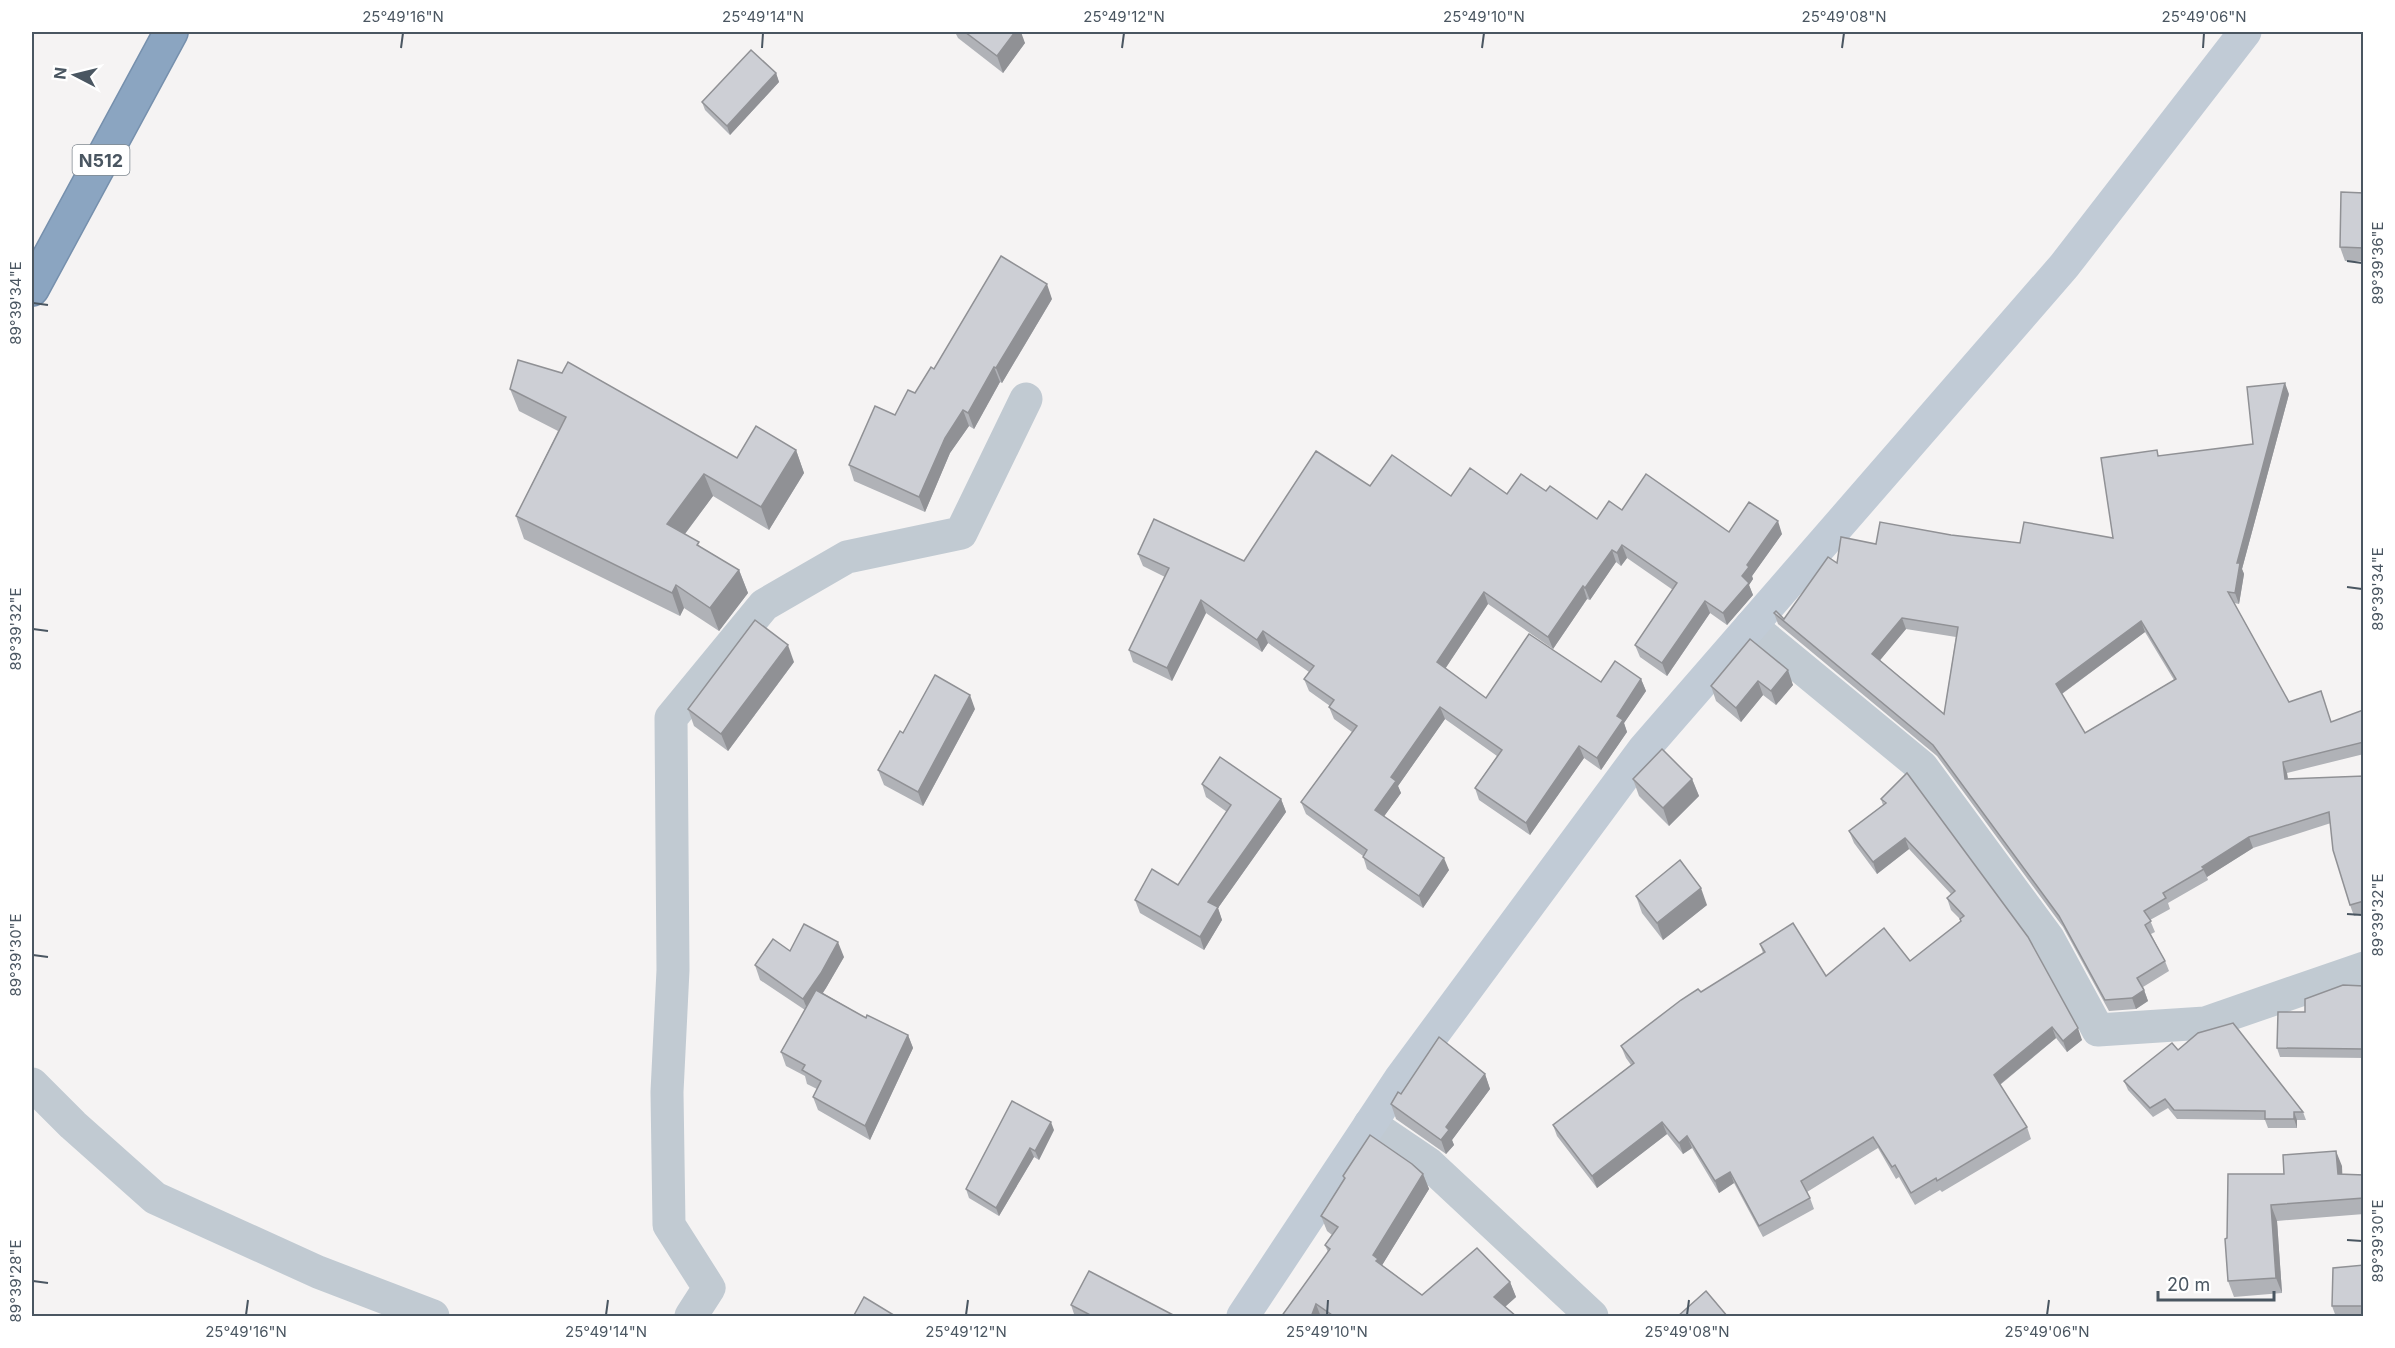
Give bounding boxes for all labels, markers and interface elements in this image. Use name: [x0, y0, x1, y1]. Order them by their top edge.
text: 25°49'16"N: [362, 7, 444, 26]
text: 25°49'14"N: [722, 7, 804, 26]
text: 25°49'12"N: [1083, 7, 1165, 26]
text: 25°49'10"N: [1443, 7, 1525, 26]
text: 25°49'08"N: [1802, 7, 1886, 26]
text: 25°49'06"N: [2162, 7, 2246, 26]
north arrow: [45, 45, 105, 105]
text: N: [49, 66, 71, 80]
road number: N512: [72, 145, 130, 175]
text: 89°39'36"E: [2368, 221, 2387, 305]
text: 89°39'34"E: [6, 261, 25, 345]
text: 89°39'34"E: [2368, 547, 2387, 631]
text: 89°39'32"E: [6, 588, 25, 670]
text: 89°39'32"E: [2368, 874, 2387, 956]
text: 89°39'30"E: [6, 913, 25, 997]
text: 89°39'30"E: [2368, 1199, 2387, 1283]
text: 89°39'28"E: [6, 1240, 25, 1322]
scale bar: [2158, 1264, 2274, 1302]
text: 20 m: [2167, 1274, 2210, 1295]
text: 25°49'16"N: [205, 1322, 287, 1341]
text: 25°49'14"N: [565, 1322, 647, 1341]
text: 25°49'12"N: [925, 1322, 1007, 1341]
text: 25°49'10"N: [1286, 1322, 1368, 1341]
text: 25°49'08"N: [1645, 1322, 1729, 1341]
text: 25°49'06"N: [2005, 1322, 2089, 1341]

